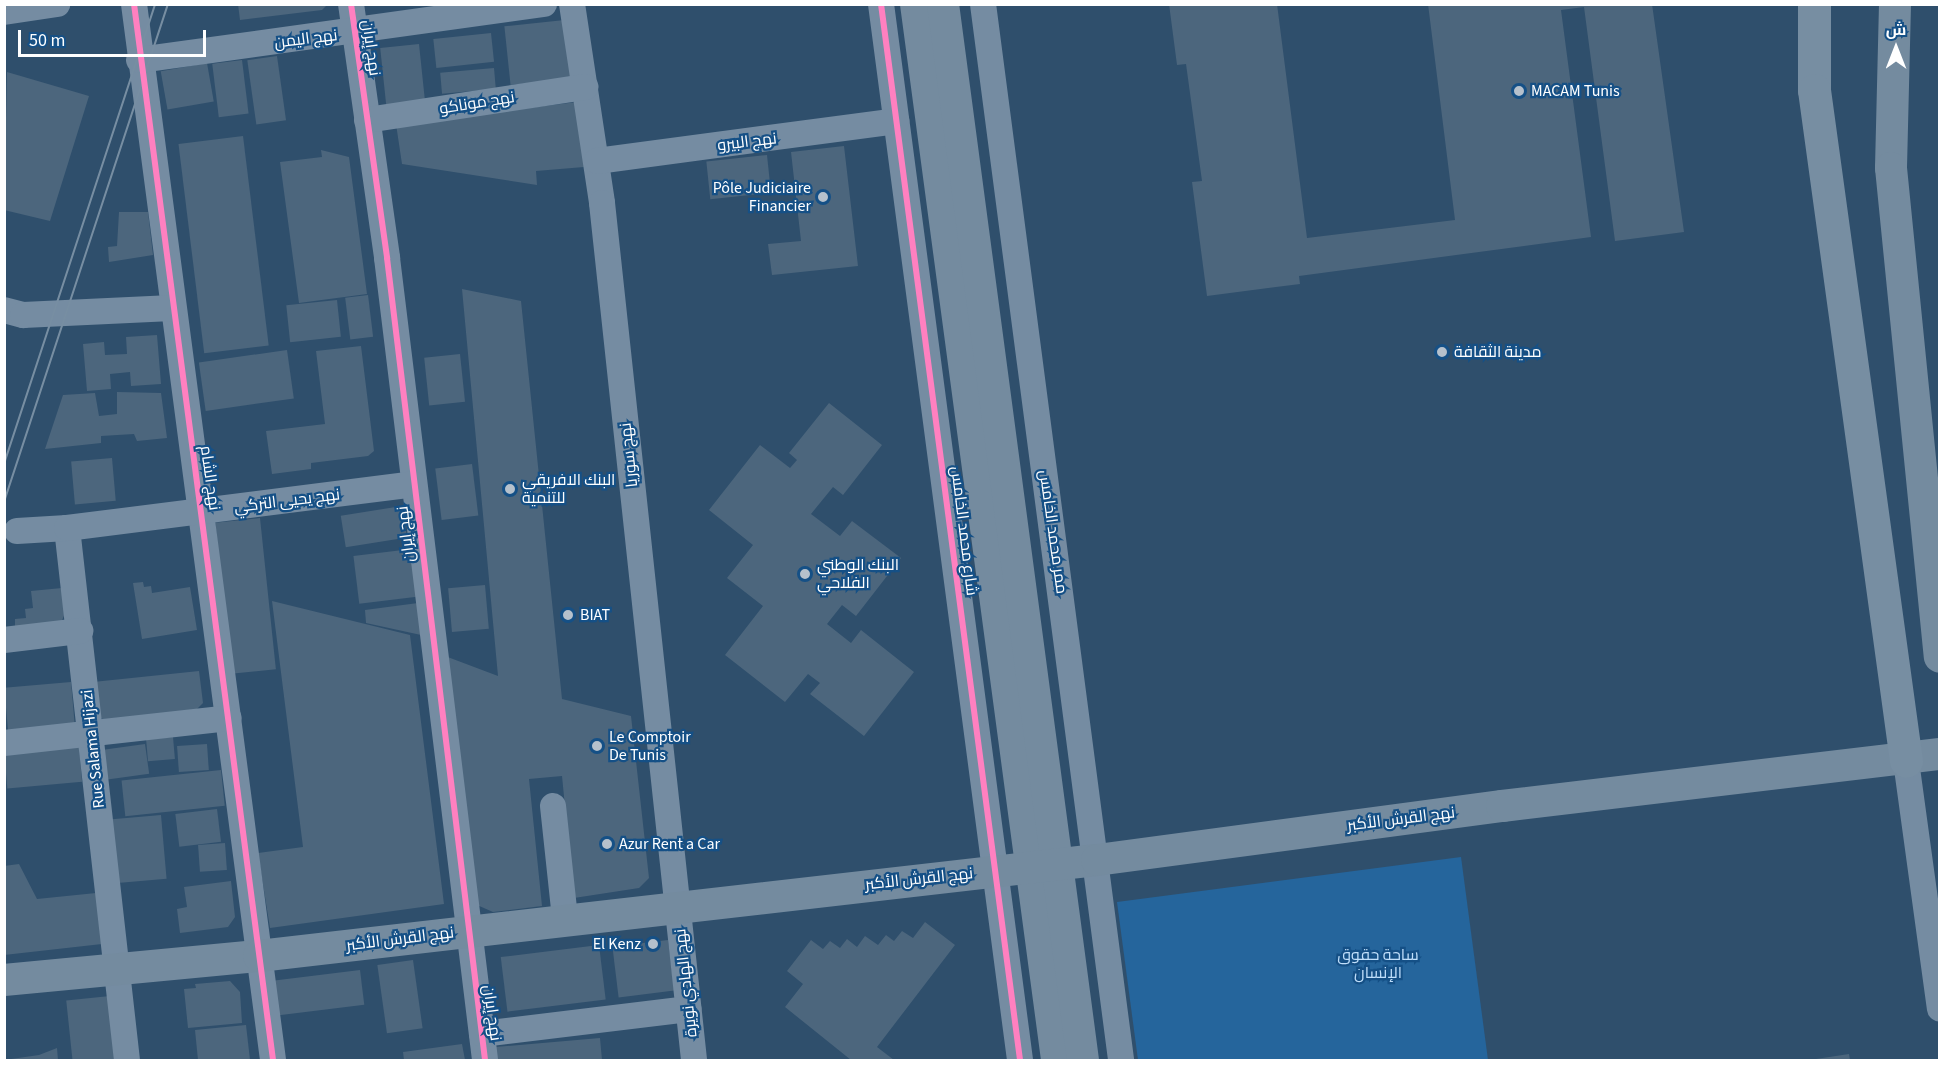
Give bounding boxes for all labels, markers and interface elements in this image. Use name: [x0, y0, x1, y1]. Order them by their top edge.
scale bar: [21, 18, 208, 56]
north arrow: [1866, 18, 1926, 78]
street label: نهج إيران: [358, 19, 384, 77]
text: ش: [1886, 19, 1906, 41]
street label: نهج اليمن: [273, 26, 339, 52]
text: 50 m: [29, 28, 65, 53]
place label: MACAM Tunis: [1531, 81, 1620, 101]
marker: MACAM Tunis: [1512, 84, 1526, 98]
street label: نهج موناكو: [438, 88, 516, 118]
street label: نهج البيرو: [716, 129, 778, 155]
place label: Pôle Judiciaire Financier: [713, 178, 811, 216]
marker: Pôle Judiciaire Financier: [816, 190, 830, 204]
place label: مدينة الثقافة: [1454, 342, 1542, 362]
marker: مدينة الثقافة: [1435, 345, 1449, 359]
street label: نهج سوريا: [616, 422, 642, 488]
street label: نهج الشام: [196, 444, 224, 512]
street label: شارع محمد الخامس: [947, 465, 981, 597]
street label: ممر محمد الخامس: [1035, 469, 1071, 595]
place label: البنك الافريقي للتنمية: [522, 470, 615, 508]
marker: البنك الافريقي للتنمية: [503, 482, 517, 496]
street label: نهج يحيى التركي: [233, 485, 341, 517]
street label: نهج إيران: [393, 505, 419, 563]
place label: البنك الوطني الفلاحي: [817, 555, 899, 593]
marker: البنك الوطني الفلاحي: [798, 567, 812, 581]
place label: BIAT: [580, 605, 610, 625]
marker: BIAT: [561, 608, 575, 622]
street label: Rue Salama Hijazi: [77, 689, 109, 809]
place label: Le Comptoir De Tunis: [609, 727, 691, 765]
marker: Le Comptoir De Tunis: [590, 739, 604, 753]
street label: نهج القرش الأكبر: [1346, 803, 1456, 835]
place label: Azur Rent a Car: [619, 834, 720, 854]
marker: Azur Rent a Car: [600, 837, 614, 851]
street label: نهج القرش الأكبر: [864, 864, 974, 894]
street label: نهج القرش الأكبر: [345, 923, 455, 955]
street label: نهج الهادي نويرة: [671, 928, 701, 1038]
place label: El Kenz: [593, 934, 641, 954]
marker: El Kenz: [646, 937, 660, 951]
park label: ساحة حقوق الإنسان: [1337, 945, 1419, 983]
street label: نهج إيران: [479, 984, 505, 1042]

